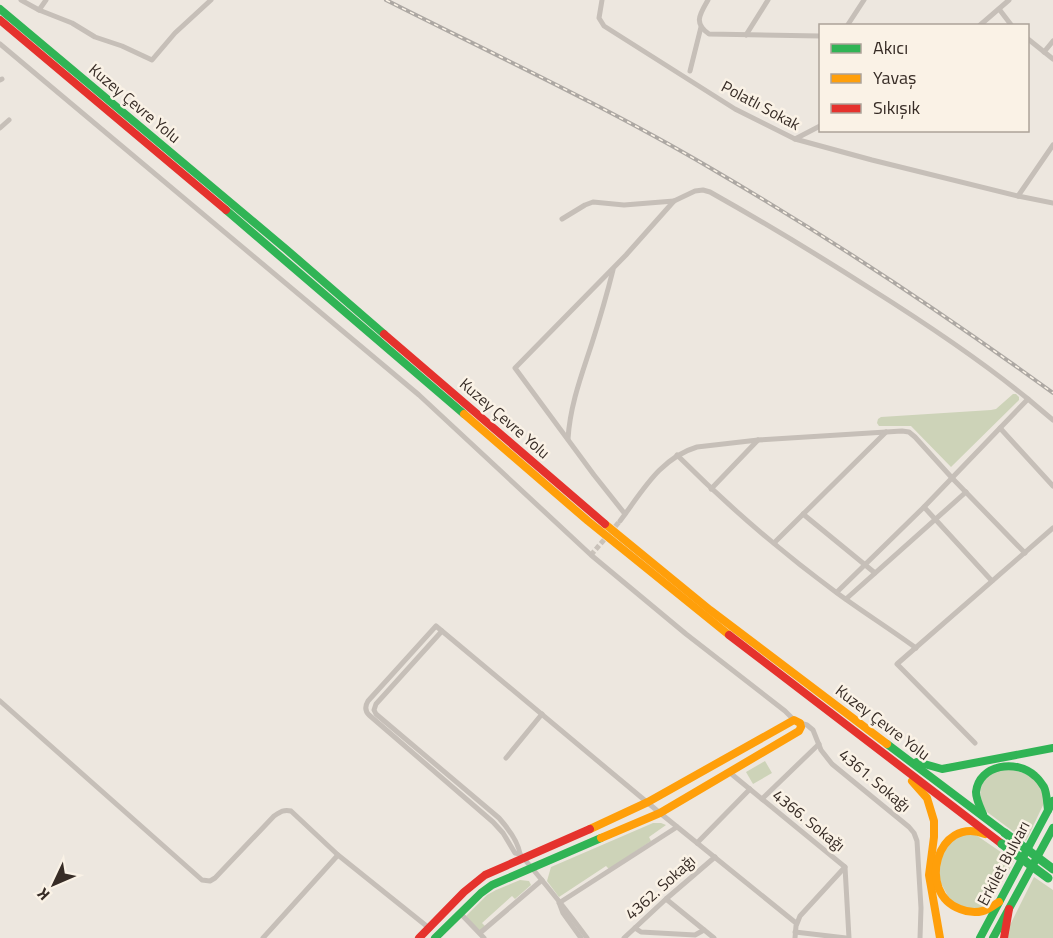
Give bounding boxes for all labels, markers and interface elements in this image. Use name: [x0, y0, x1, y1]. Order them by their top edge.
legend: [819, 24, 1029, 132]
text: Akıcı: [873, 34, 908, 61]
street label: Kuzey Çevre Yolu: [84, 57, 186, 149]
text: Yavaş: [873, 64, 916, 91]
street label: Polatlı Sokak: [717, 74, 805, 136]
text: Sıkışık: [873, 94, 921, 121]
street label: Kuzey Çevre Yolu: [454, 372, 556, 464]
street label: Kuzey Çevre Yolu: [831, 678, 935, 766]
street label: 4361. Sokağı: [834, 743, 916, 817]
street label: 4366. Sokağı: [768, 783, 850, 857]
street label: Erkilet Bulvarı: [971, 816, 1035, 910]
street label: 4362. Sokağı: [620, 849, 700, 925]
north arrow: [24, 854, 84, 914]
text: K: [31, 882, 55, 906]

